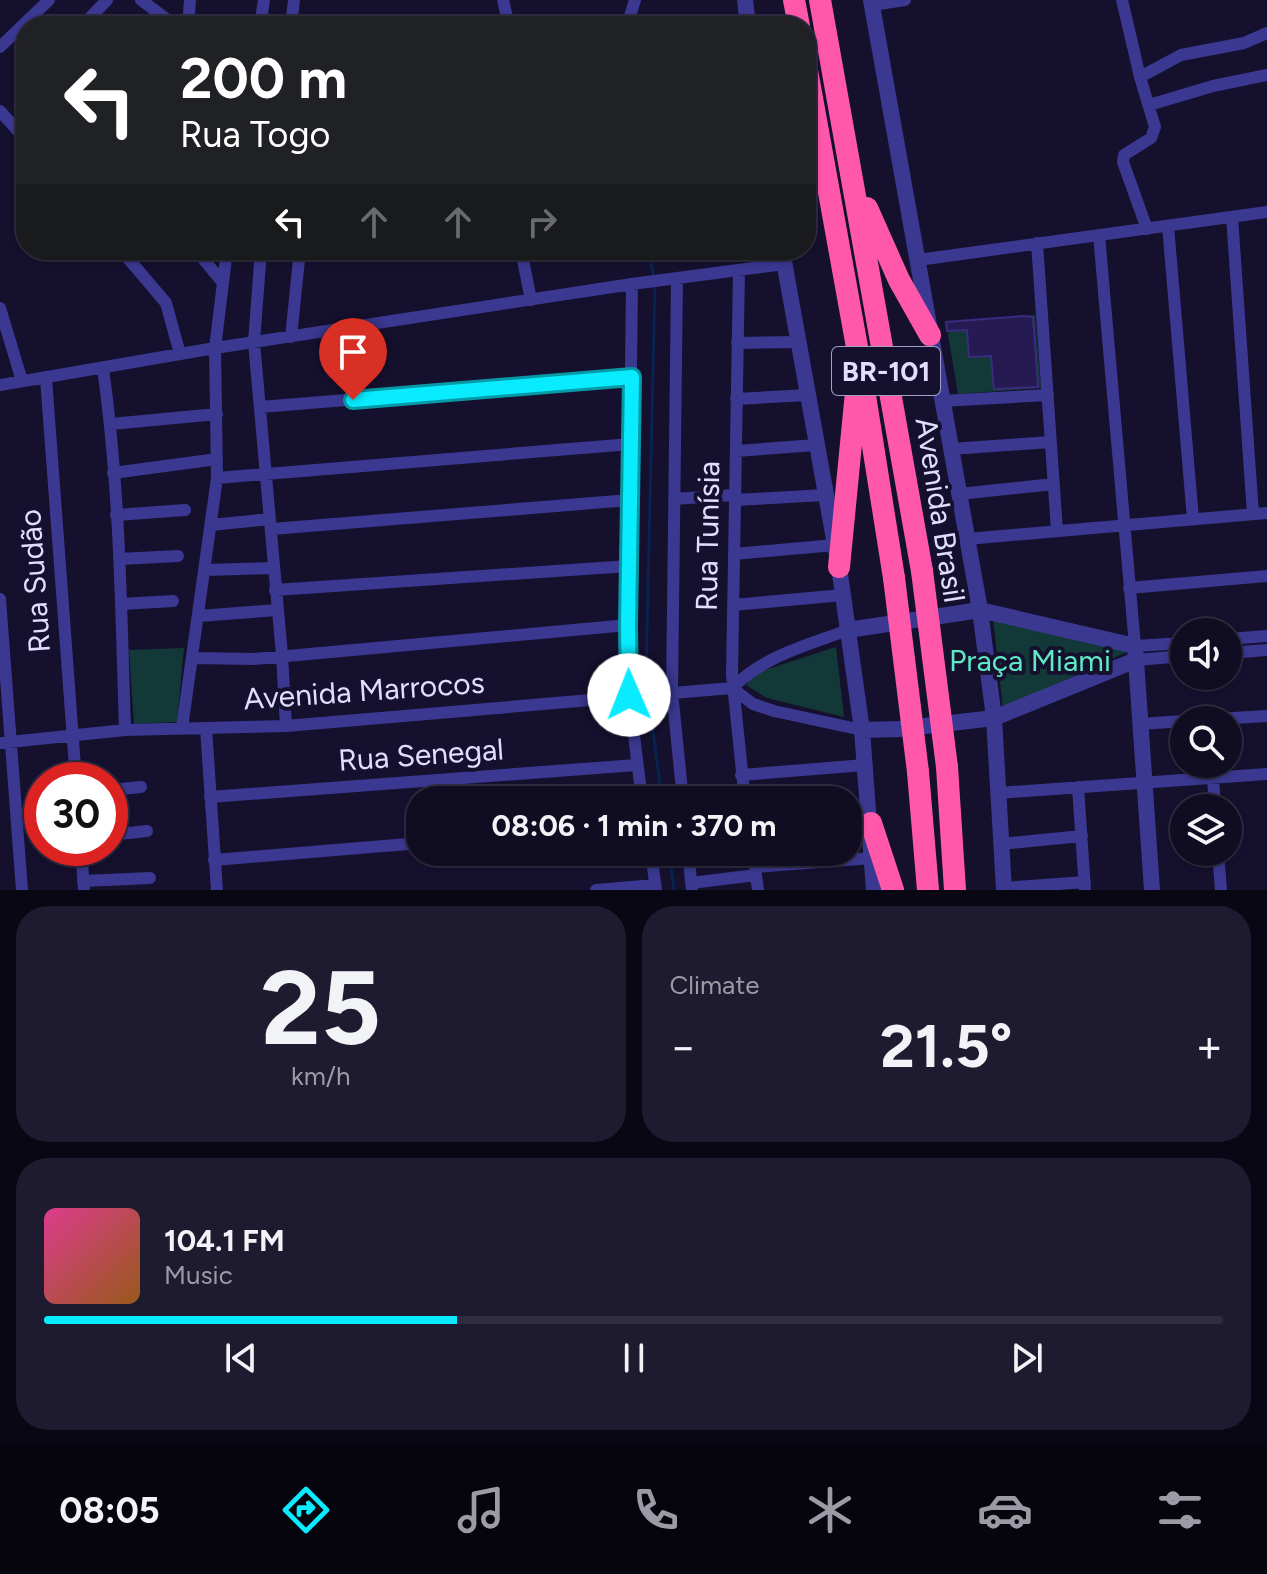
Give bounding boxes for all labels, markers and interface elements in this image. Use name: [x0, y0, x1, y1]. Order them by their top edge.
text: 200 m: [180, 45, 347, 112]
icon: left: [48, 48, 152, 152]
text: Rua Togo: [180, 113, 330, 156]
icon: left: [268, 200, 312, 244]
icon: ahead: [352, 200, 396, 244]
icon: ahead: [436, 200, 480, 244]
icon: right: [520, 200, 564, 244]
pin: [319, 318, 387, 400]
icon: arrive: [331, 330, 375, 374]
road number: BR-101: [832, 347, 940, 395]
street label: Avenida Brasil: [908, 415, 973, 605]
street label: Rua Tunísia: [688, 461, 727, 611]
street label: Rua Sudão: [11, 508, 58, 654]
map controls: [1170, 618, 1242, 866]
button: sound: [1170, 618, 1242, 690]
park label: Praça Miami: [949, 642, 1111, 679]
position arrow: [587, 653, 671, 737]
street label: Avenida Marrocos: [242, 664, 486, 717]
button: search: [1170, 706, 1242, 778]
street label: Rua Senegal: [337, 730, 505, 779]
speed limit sign: 30: [24, 762, 128, 866]
button: layers: [1170, 794, 1242, 866]
text: 08:06 · 1 min · 370 m: [492, 807, 776, 844]
text: 25: [260, 945, 381, 1070]
text: Climate: [670, 969, 759, 1001]
text: 21.5°: [880, 1010, 1012, 1082]
text: −: [670, 1020, 697, 1073]
text: +: [1196, 1020, 1223, 1073]
text: km/h: [291, 1060, 350, 1092]
text: 104.1 FM: [164, 1222, 285, 1259]
text: Music: [164, 1259, 233, 1291]
icon: previous: [219, 1336, 263, 1380]
icon: pause: [612, 1336, 656, 1380]
icon: next: [1005, 1336, 1049, 1380]
icon: directions: [278, 1482, 334, 1538]
icon: music: [453, 1482, 509, 1538]
icon: phone: [628, 1482, 684, 1538]
icon: climate: [802, 1482, 858, 1538]
icon: car: [977, 1482, 1033, 1538]
icon: filters: [1152, 1482, 1208, 1538]
text: 08:05: [59, 1489, 160, 1532]

